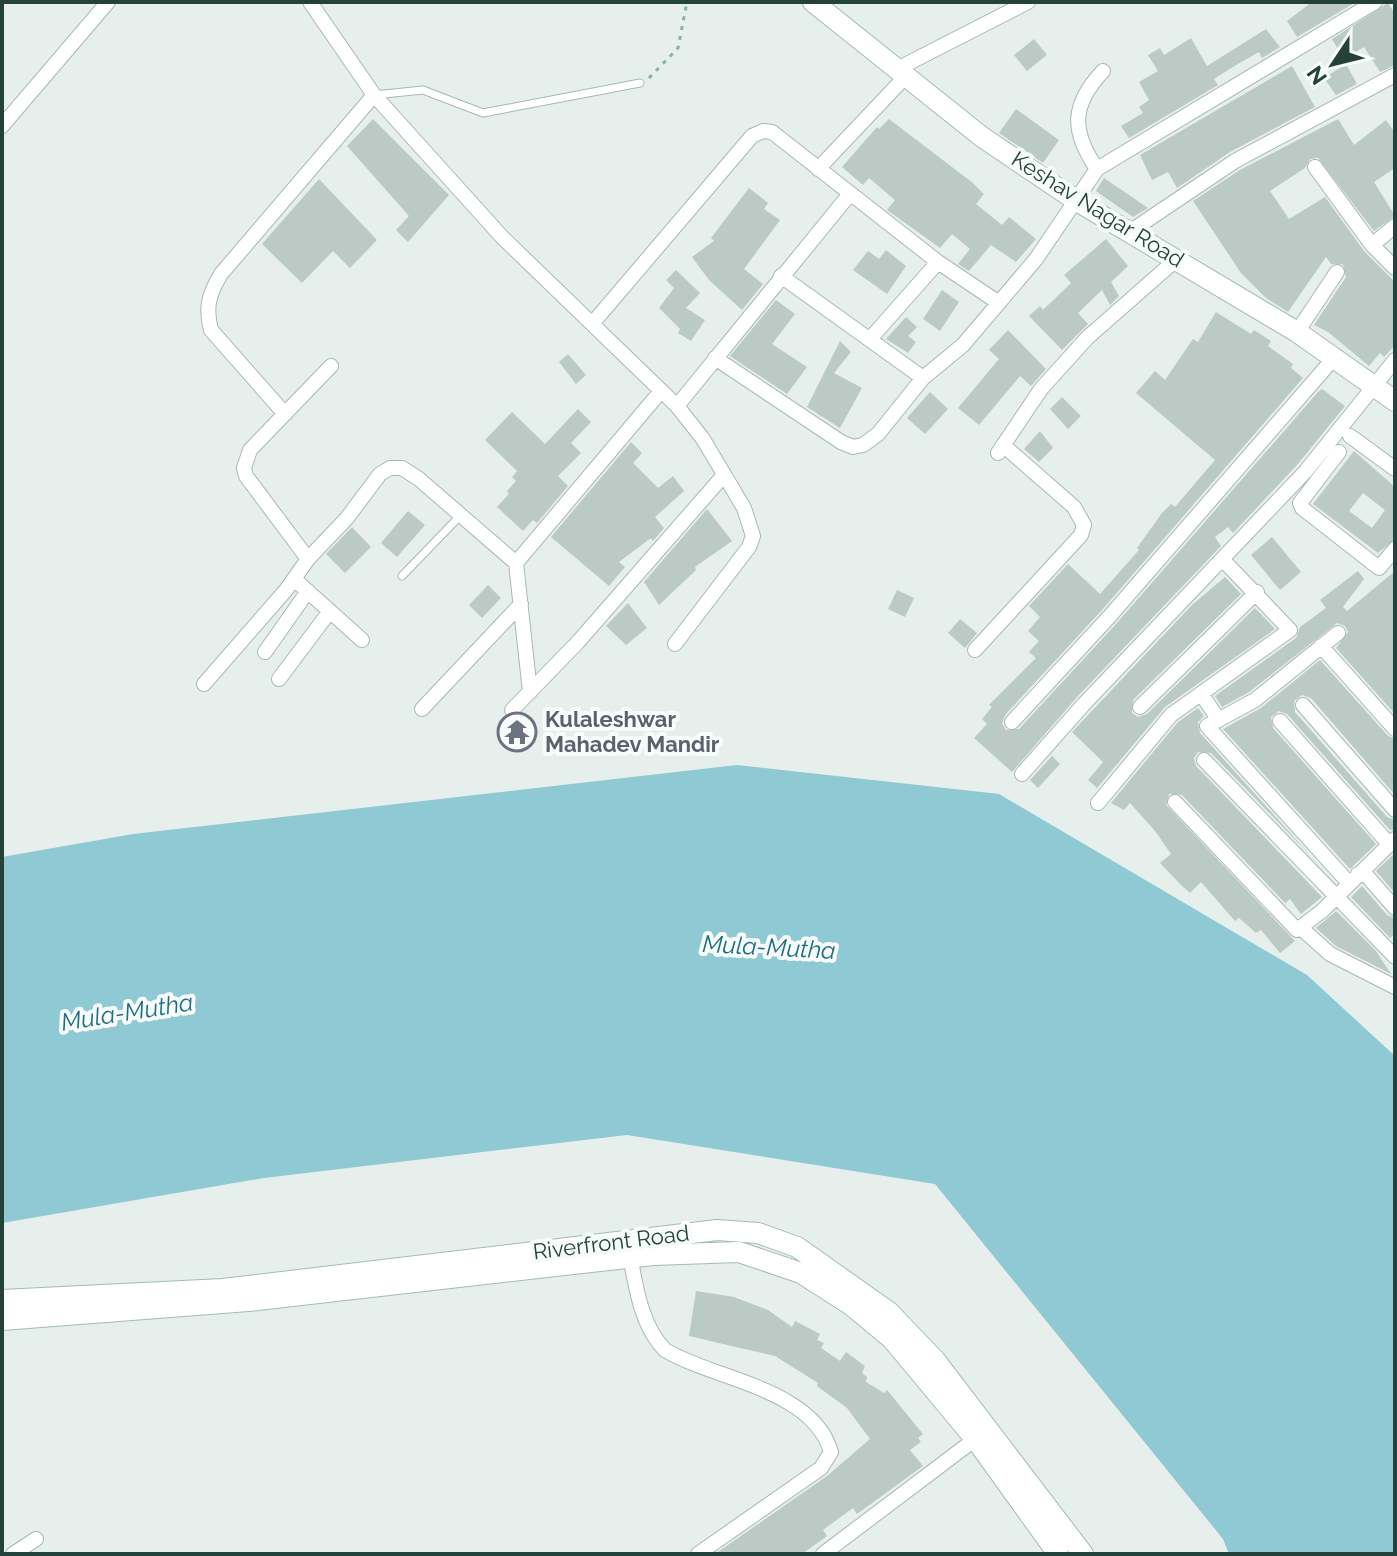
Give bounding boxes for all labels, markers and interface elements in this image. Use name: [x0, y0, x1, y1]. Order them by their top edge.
north arrow: [1293, 24, 1373, 104]
text: N: [1301, 61, 1332, 90]
street label: Keshav Nagar Road: [1007, 145, 1189, 273]
place label: Kulaleshwar Mahadev Mandir: [545, 706, 720, 757]
temple icon: Kulaleshwar Mahadev Mandir: [496, 711, 538, 753]
water label: Mula-Mutha: [702, 929, 836, 965]
water label: Mula-Mutha: [59, 987, 195, 1037]
street label: Riverfront Road: [531, 1220, 691, 1264]

